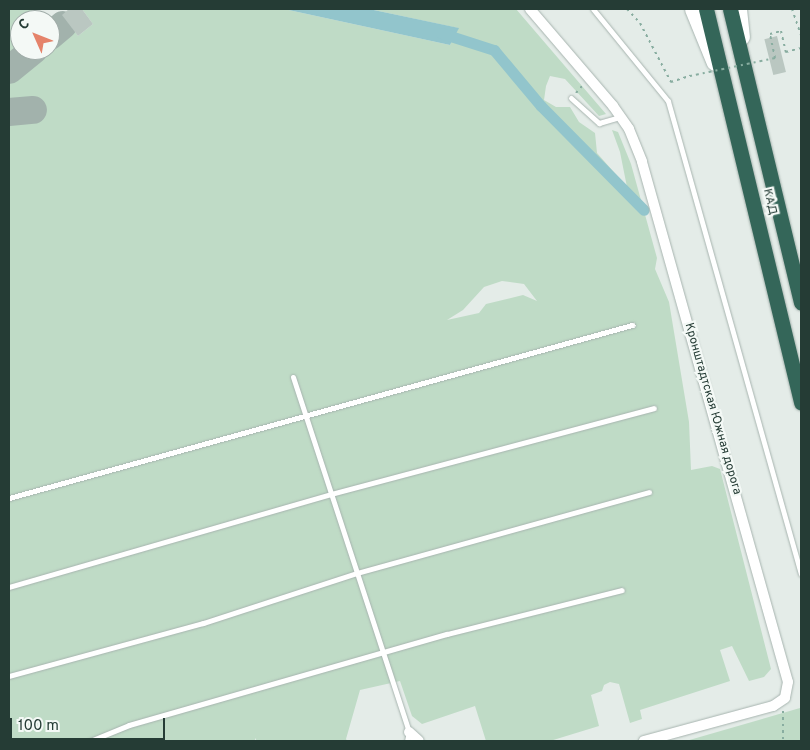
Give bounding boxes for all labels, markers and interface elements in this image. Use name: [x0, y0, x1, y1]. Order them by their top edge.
north arrow: [10, 10, 60, 60]
text: С: [15, 16, 34, 34]
street label: КАД: [759, 187, 779, 217]
street label: Кронштадтская Южная дорога: [681, 321, 743, 497]
scale bar: [12, 708, 168, 740]
text: 100 m: [18, 717, 59, 736]

